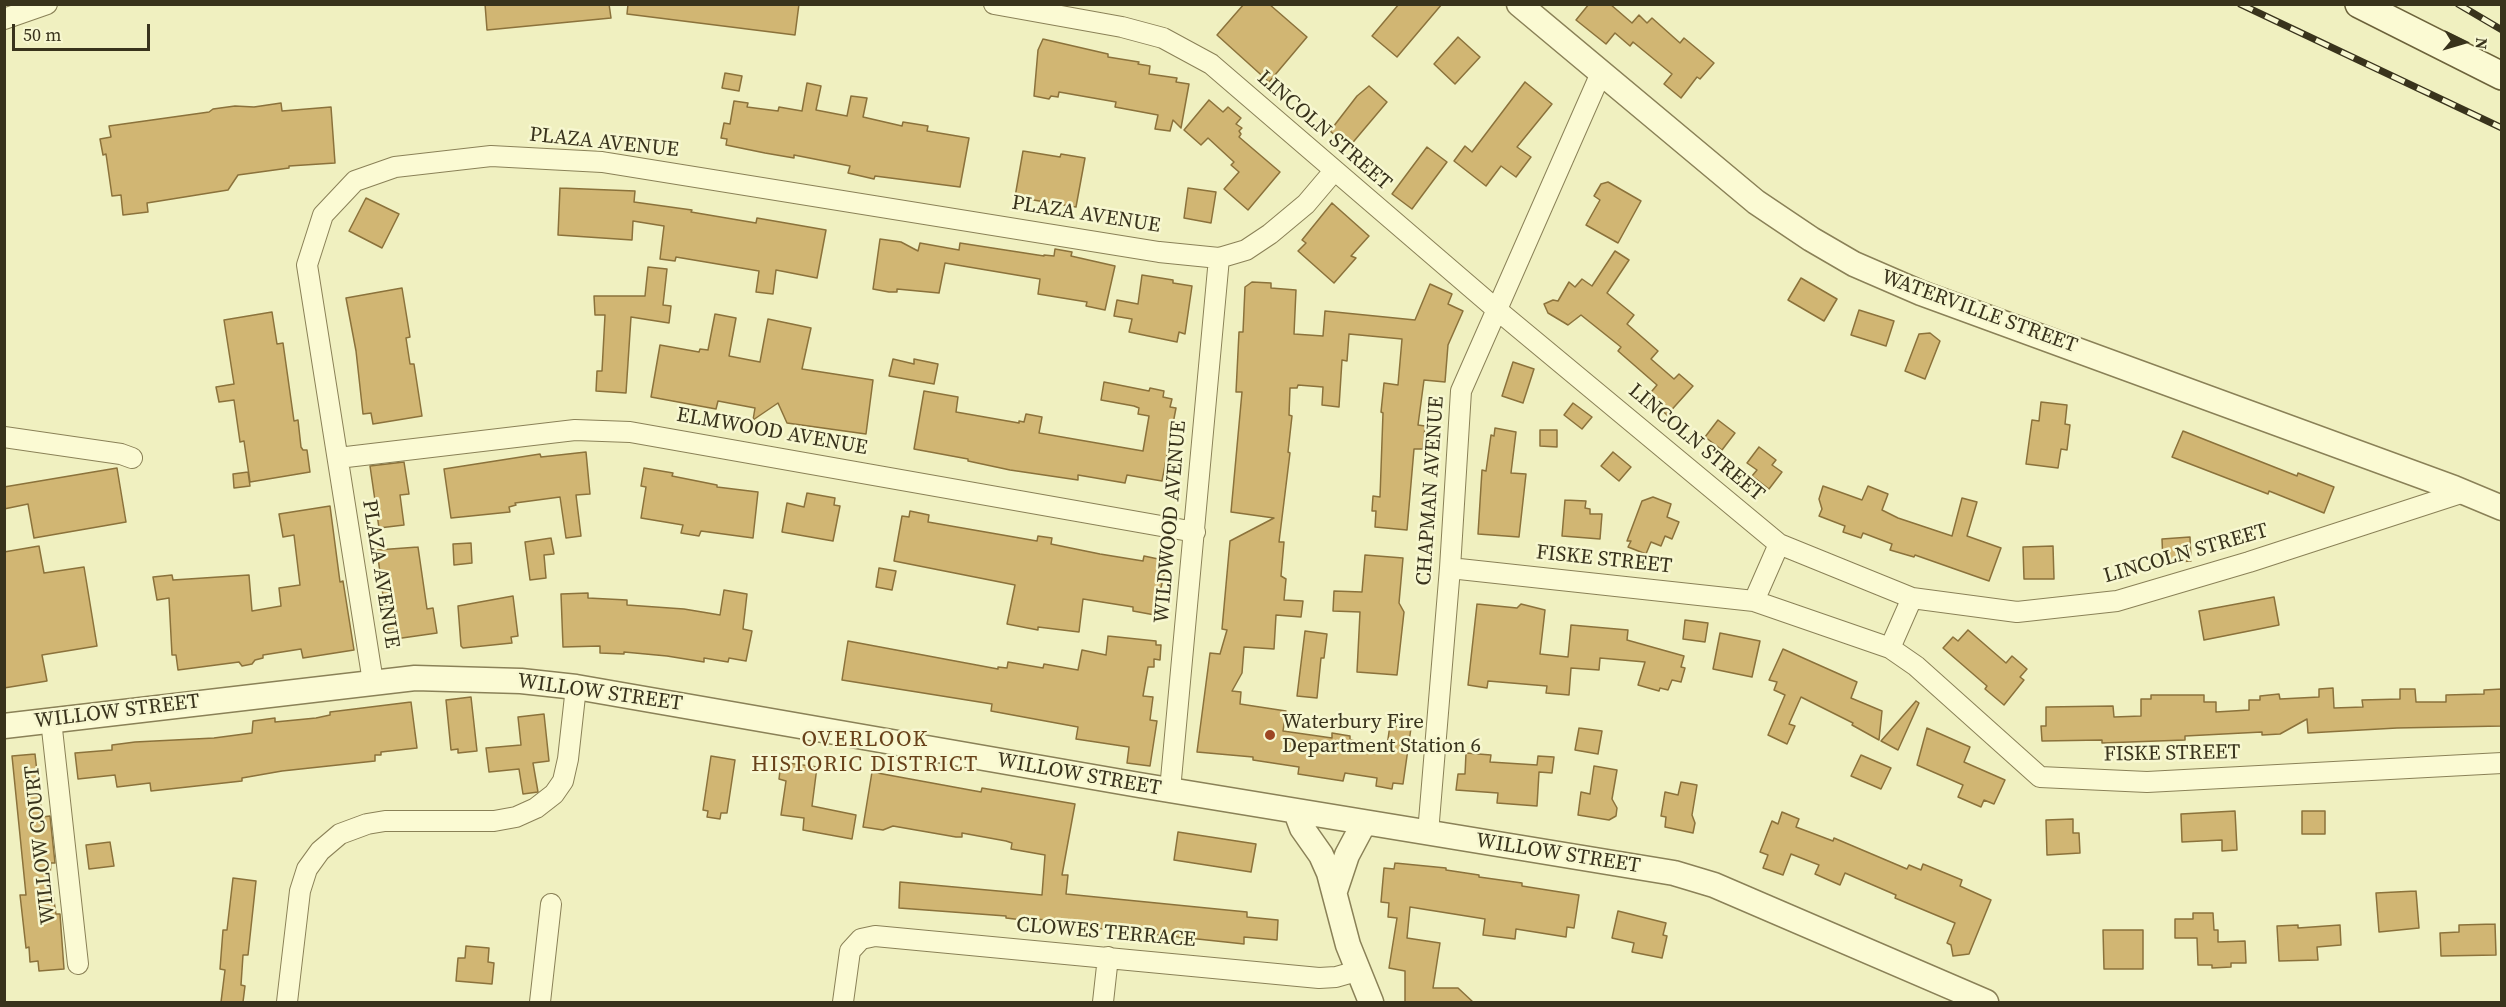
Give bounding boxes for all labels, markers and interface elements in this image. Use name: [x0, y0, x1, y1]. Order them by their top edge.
scale bar: [15, 12, 153, 50]
north arrow: [2434, 12, 2494, 72]
text: 50 m: [23, 22, 61, 47]
text: N: [2470, 37, 2493, 50]
street label: LINCOLN STREET: [1252, 66, 1396, 196]
street label: PLAZA AVENUE: [528, 123, 680, 163]
street label: PLAZA AVENUE: [1010, 191, 1162, 239]
street label: WATERVILLE STREET: [1877, 265, 2081, 359]
street label: LINCOLN STREET: [1623, 379, 1769, 507]
street label: CHAPMAN AVENUE: [1412, 395, 1450, 587]
street label: ELMWOOD AVENUE: [675, 403, 869, 461]
street label: WILDWOOD AVENUE: [1150, 420, 1192, 624]
street label: PLAZA AVENUE: [356, 498, 404, 650]
street label: LINCOLN STREET: [2101, 518, 2271, 590]
street label: FISKE STREET: [1535, 540, 1673, 580]
street label: WILLOW STREET: [516, 669, 684, 717]
street label: WILLOW STREET: [33, 689, 201, 735]
place label: Waterbury Fire Department Station 6: [1282, 710, 1481, 760]
district label: OVERLOOK HISTORIC DISTRICT: [751, 727, 979, 778]
marker: Waterbury Fire Department Station 6: [1263, 728, 1277, 742]
street label: FISKE STREET: [2103, 740, 2241, 768]
street label: WILLOW STREET: [995, 748, 1163, 802]
street label: WILLOW COURT: [20, 764, 62, 926]
street label: WILLOW STREET: [1474, 829, 1642, 879]
street label: CLOWES TERRACE: [1015, 913, 1197, 953]

